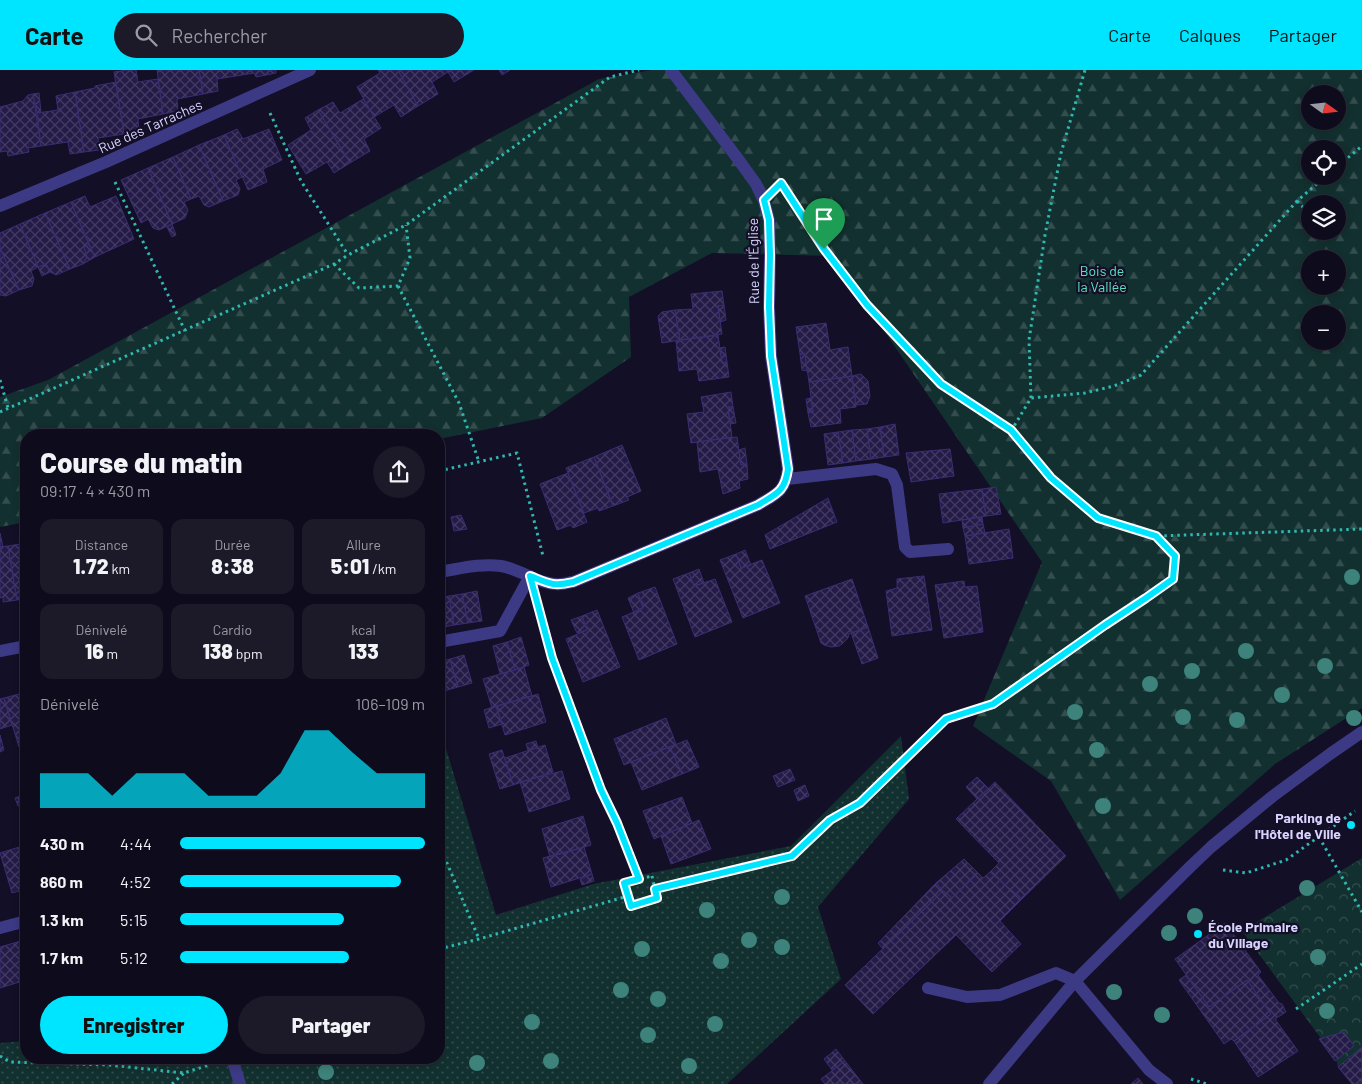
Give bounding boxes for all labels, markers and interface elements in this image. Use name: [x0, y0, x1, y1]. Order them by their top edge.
search box: [114, 13, 464, 58]
text: Carte: [25, 21, 84, 50]
icon: search: [132, 21, 160, 49]
text: Rechercher: [172, 24, 267, 47]
text: Carte: [1108, 24, 1151, 46]
text: Calques: [1179, 24, 1241, 46]
text: Partager: [1269, 24, 1337, 46]
north arrow: [1301, 85, 1346, 130]
map controls: [1301, 85, 1346, 350]
street label: Rue des Tarraches: [95, 95, 205, 157]
button: locate: [1301, 140, 1346, 185]
button: layers: [1301, 195, 1346, 240]
pin: [803, 198, 845, 249]
icon: arrive: [810, 205, 838, 233]
street label: Rue de l'Église: [744, 218, 762, 304]
button: +: [1301, 250, 1346, 295]
park label: Bois de la Vallée: [1077, 262, 1127, 295]
button: −: [1301, 305, 1346, 350]
text: Course du matin: [40, 445, 242, 479]
button: share: [373, 446, 425, 498]
text: 09:17 · 4 × 430 m: [40, 481, 150, 500]
text: Distance: [75, 536, 128, 553]
text: Durée: [215, 536, 250, 553]
text: Allure: [346, 536, 381, 553]
text: 1.72: [73, 553, 109, 578]
text: 8:38: [211, 553, 254, 578]
text: 5:01: [331, 553, 369, 578]
text: km: [109, 560, 130, 577]
text: /km: [369, 560, 396, 577]
text: Dénivelé: [76, 621, 127, 638]
text: Cardio: [213, 621, 252, 638]
text: kcal: [351, 621, 376, 638]
text: 16: [85, 638, 104, 663]
text: 138: [202, 638, 233, 663]
text: 133: [348, 638, 379, 663]
text: m: [104, 645, 118, 662]
text: bpm: [233, 645, 263, 662]
text: Dénivelé: [40, 694, 99, 713]
text: 106–109 m: [356, 694, 425, 713]
place label: Parking de l'Hôtel de Ville: [1255, 809, 1341, 842]
marker: Parking de l'Hôtel de Ville: [1345, 819, 1357, 831]
text: 430 m: [40, 834, 84, 853]
text: 4:44: [120, 834, 152, 853]
text: 860 m: [40, 872, 83, 891]
text: 4:52: [120, 872, 151, 891]
text: 1.3 km: [40, 910, 84, 929]
text: 5:15: [120, 910, 147, 929]
place label: École Primaire du Village: [1208, 918, 1298, 951]
marker: École Primaire du Village: [1192, 928, 1204, 940]
text: 1.7 km: [40, 948, 83, 967]
text: 5:12: [120, 948, 148, 967]
button: Enregistrer: [40, 996, 228, 1054]
button: Partager: [238, 996, 425, 1054]

